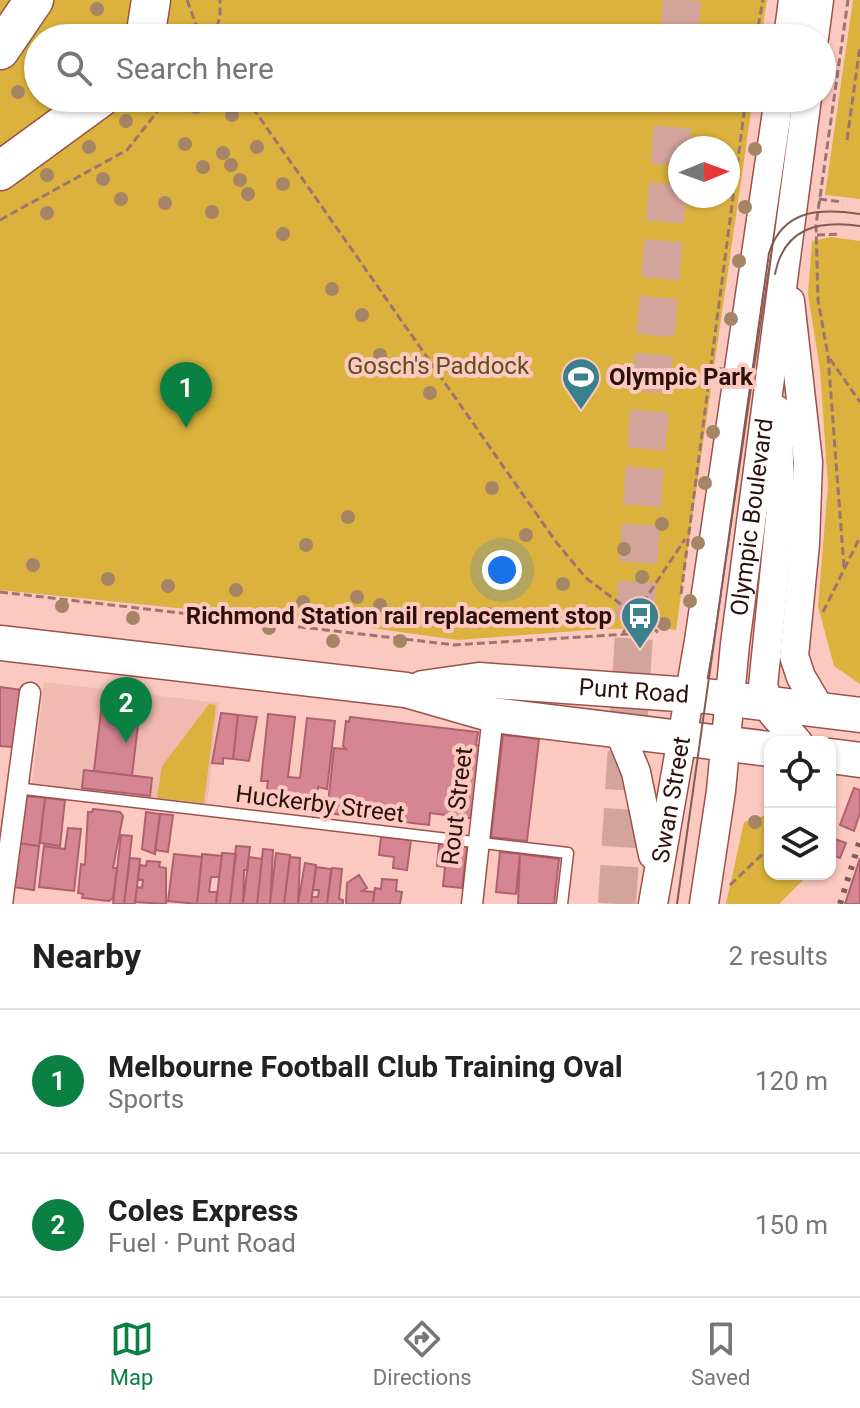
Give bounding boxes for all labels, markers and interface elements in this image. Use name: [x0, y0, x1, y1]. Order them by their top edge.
search box: [24, 24, 836, 112]
icon: search: [52, 46, 96, 90]
text: Search here: [116, 51, 274, 86]
north arrow: [668, 136, 740, 208]
park label: Gosch's Paddock: [347, 352, 530, 380]
sports icon: Olympic Park: [560, 356, 602, 411]
pin: 1: [160, 362, 212, 428]
place label: Olympic Park: [609, 363, 754, 391]
street label: Olympic Boulevard: [725, 417, 779, 617]
your location: [482, 550, 522, 590]
bus stop icon: Richmond Station rail replacement stop: [619, 595, 661, 650]
place label: Richmond Station rail replacement stop: [186, 602, 612, 630]
street label: Punt Road: [578, 673, 690, 709]
pin: 2: [100, 677, 152, 743]
street label: Swan Street: [646, 734, 696, 865]
map controls: [764, 736, 836, 880]
button: locate: [764, 736, 836, 808]
street label: Rout Street: [436, 745, 478, 867]
street label: Huckerby Street: [234, 780, 406, 828]
button: layers: [764, 808, 836, 880]
text: Nearby: [32, 936, 141, 976]
text: 2 results: [729, 941, 828, 971]
text: Melbourne Football Club Training Oval: [108, 1049, 623, 1084]
text: 1: [51, 1066, 65, 1096]
text: 120 m: [755, 1066, 828, 1096]
text: Sports: [108, 1084, 184, 1114]
text: Coles Express: [108, 1193, 298, 1228]
text: 2: [51, 1210, 65, 1240]
text: 150 m: [755, 1210, 828, 1240]
text: Fuel · Punt Road: [108, 1228, 296, 1258]
tab: Map: [110, 1317, 154, 1390]
tab: Directions: [373, 1317, 472, 1390]
tab: Saved: [691, 1317, 750, 1390]

